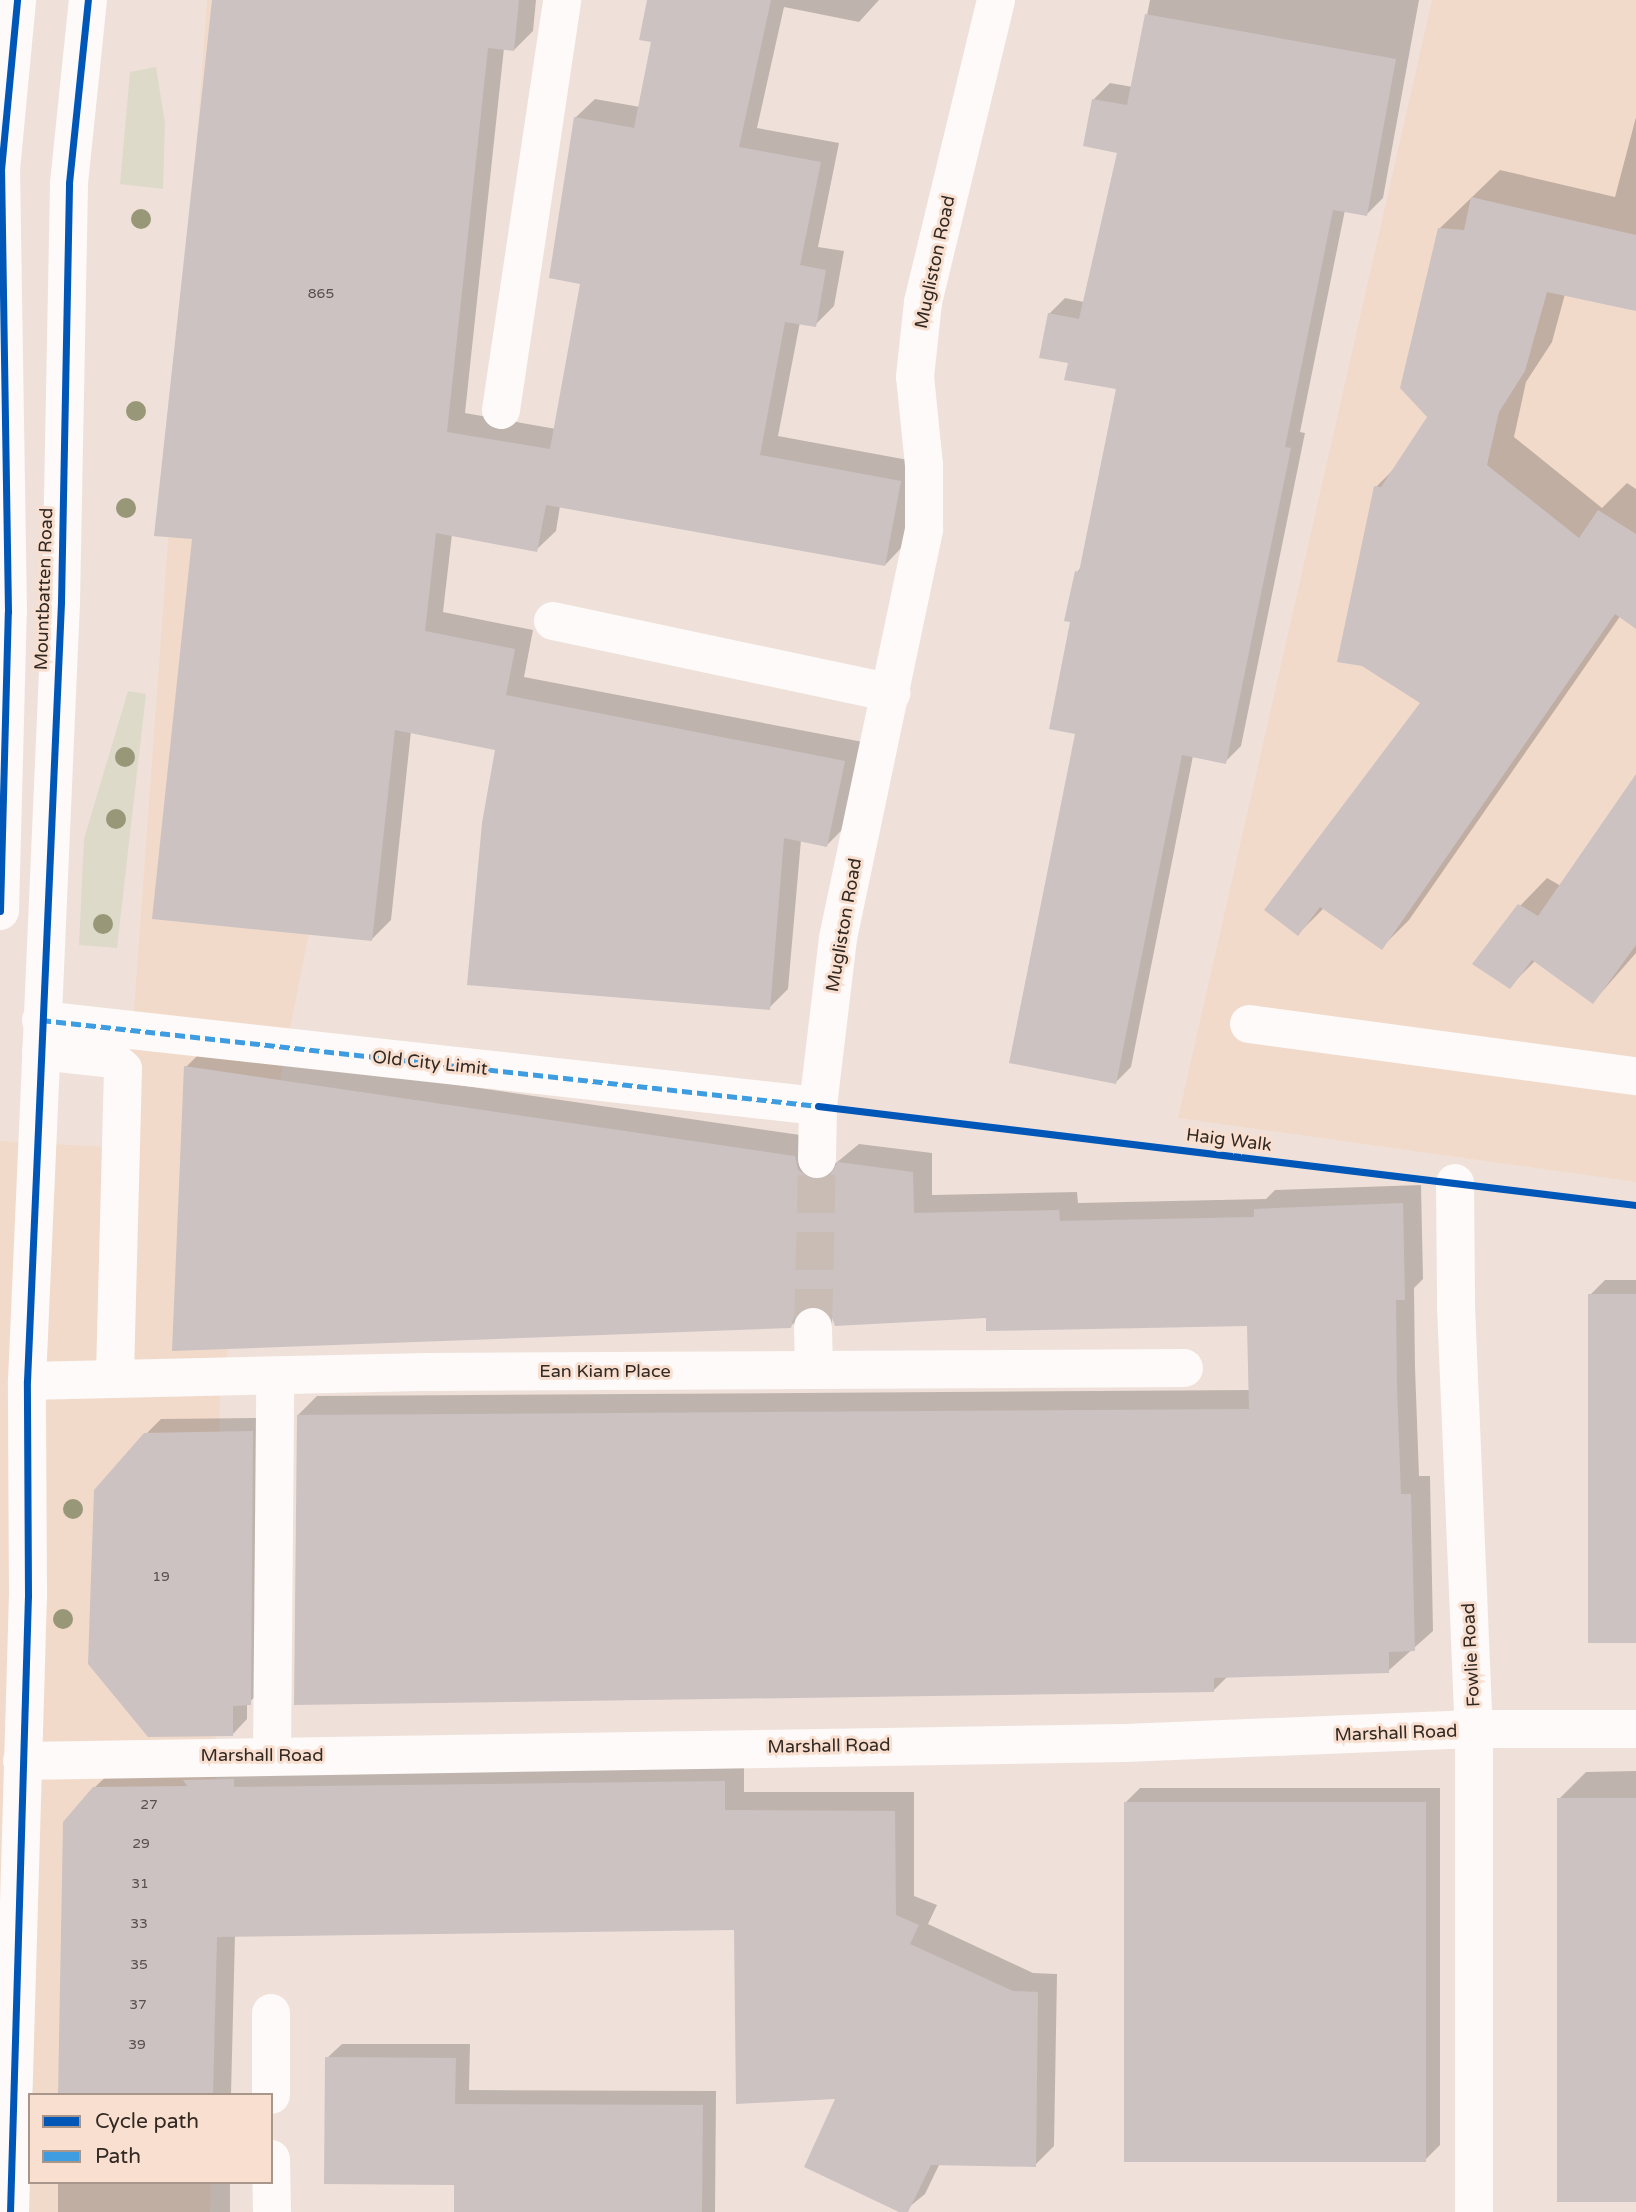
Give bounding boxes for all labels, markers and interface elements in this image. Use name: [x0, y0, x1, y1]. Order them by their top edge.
street label: Mugliston Road: [910, 193, 960, 331]
house number: 865: [308, 286, 334, 302]
street label: Mountbatten Road: [30, 507, 58, 671]
street label: Mugliston Road: [822, 856, 866, 994]
street label: Old City Limit: [371, 1046, 489, 1080]
street label: Haig Walk: [1185, 1124, 1273, 1156]
street label: Ean Kiam Place: [539, 1360, 671, 1382]
house number: 19: [152, 1569, 170, 1585]
street label: Fowlie Road: [1457, 1602, 1485, 1708]
street label: Marshall Road: [1334, 1720, 1458, 1746]
street label: Marshall Road: [767, 1734, 891, 1758]
street label: Marshall Road: [201, 1744, 323, 1766]
house number: 27: [140, 1797, 158, 1813]
house number: 29: [132, 1836, 150, 1852]
house number: 31: [131, 1876, 149, 1892]
house number: 33: [130, 1916, 148, 1932]
house number: 35: [130, 1957, 148, 1973]
house number: 37: [129, 1997, 147, 2013]
house number: 39: [128, 2037, 146, 2053]
legend: [28, 2093, 273, 2184]
text: Cycle path: [95, 2109, 199, 2134]
text: Path: [95, 2144, 141, 2169]

